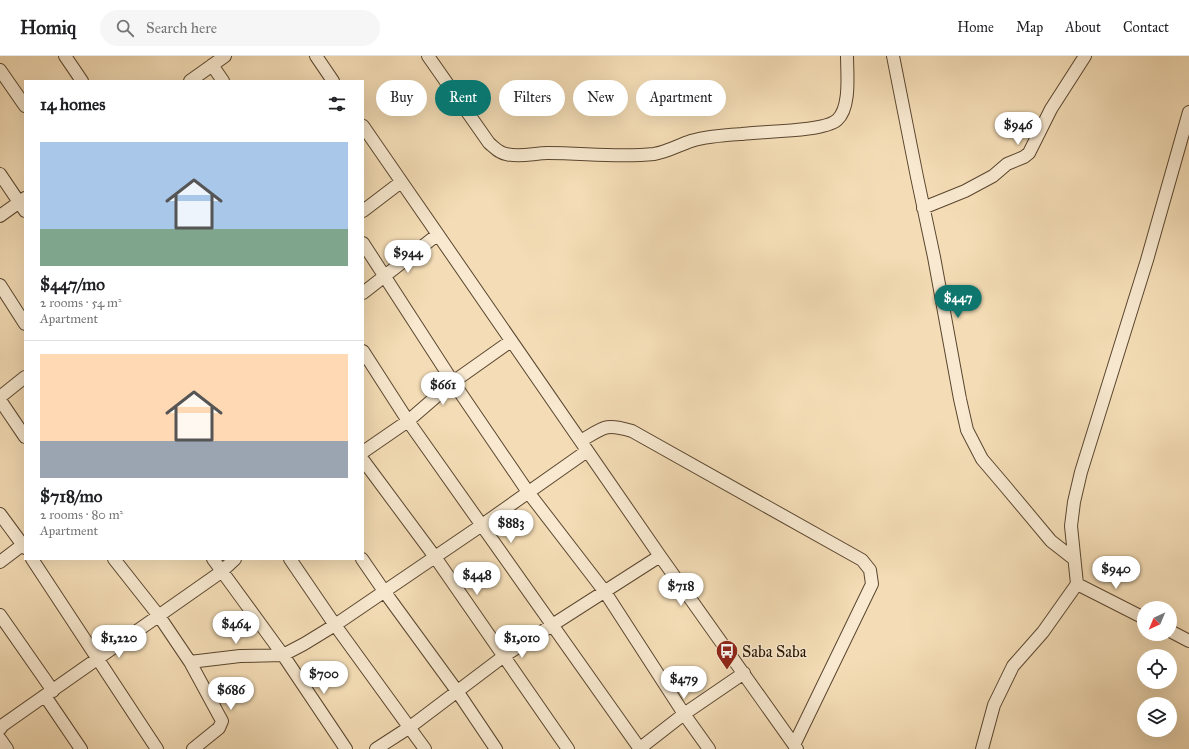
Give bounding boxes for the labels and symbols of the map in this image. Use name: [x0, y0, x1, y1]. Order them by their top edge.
pin: $946: [994, 112, 1042, 146]
pin: $944: [384, 240, 432, 274]
pin: $447: [934, 285, 982, 319]
pin: $661: [419, 372, 467, 406]
pin: $883: [487, 510, 535, 544]
pin: $940: [1092, 556, 1140, 590]
pin: $448: [453, 562, 501, 596]
pin: $718: [657, 573, 705, 607]
north arrow: [1137, 601, 1177, 641]
pin: $464: [212, 611, 260, 645]
pin: $1,220: [86, 625, 152, 659]
pin: $1,010: [489, 625, 555, 659]
bus stop icon: Saba Saba: [714, 638, 740, 671]
place label: Saba Saba: [742, 642, 807, 661]
pin: $700: [300, 661, 348, 695]
pin: $479: [660, 666, 708, 700]
pin: $686: [207, 677, 255, 711]

